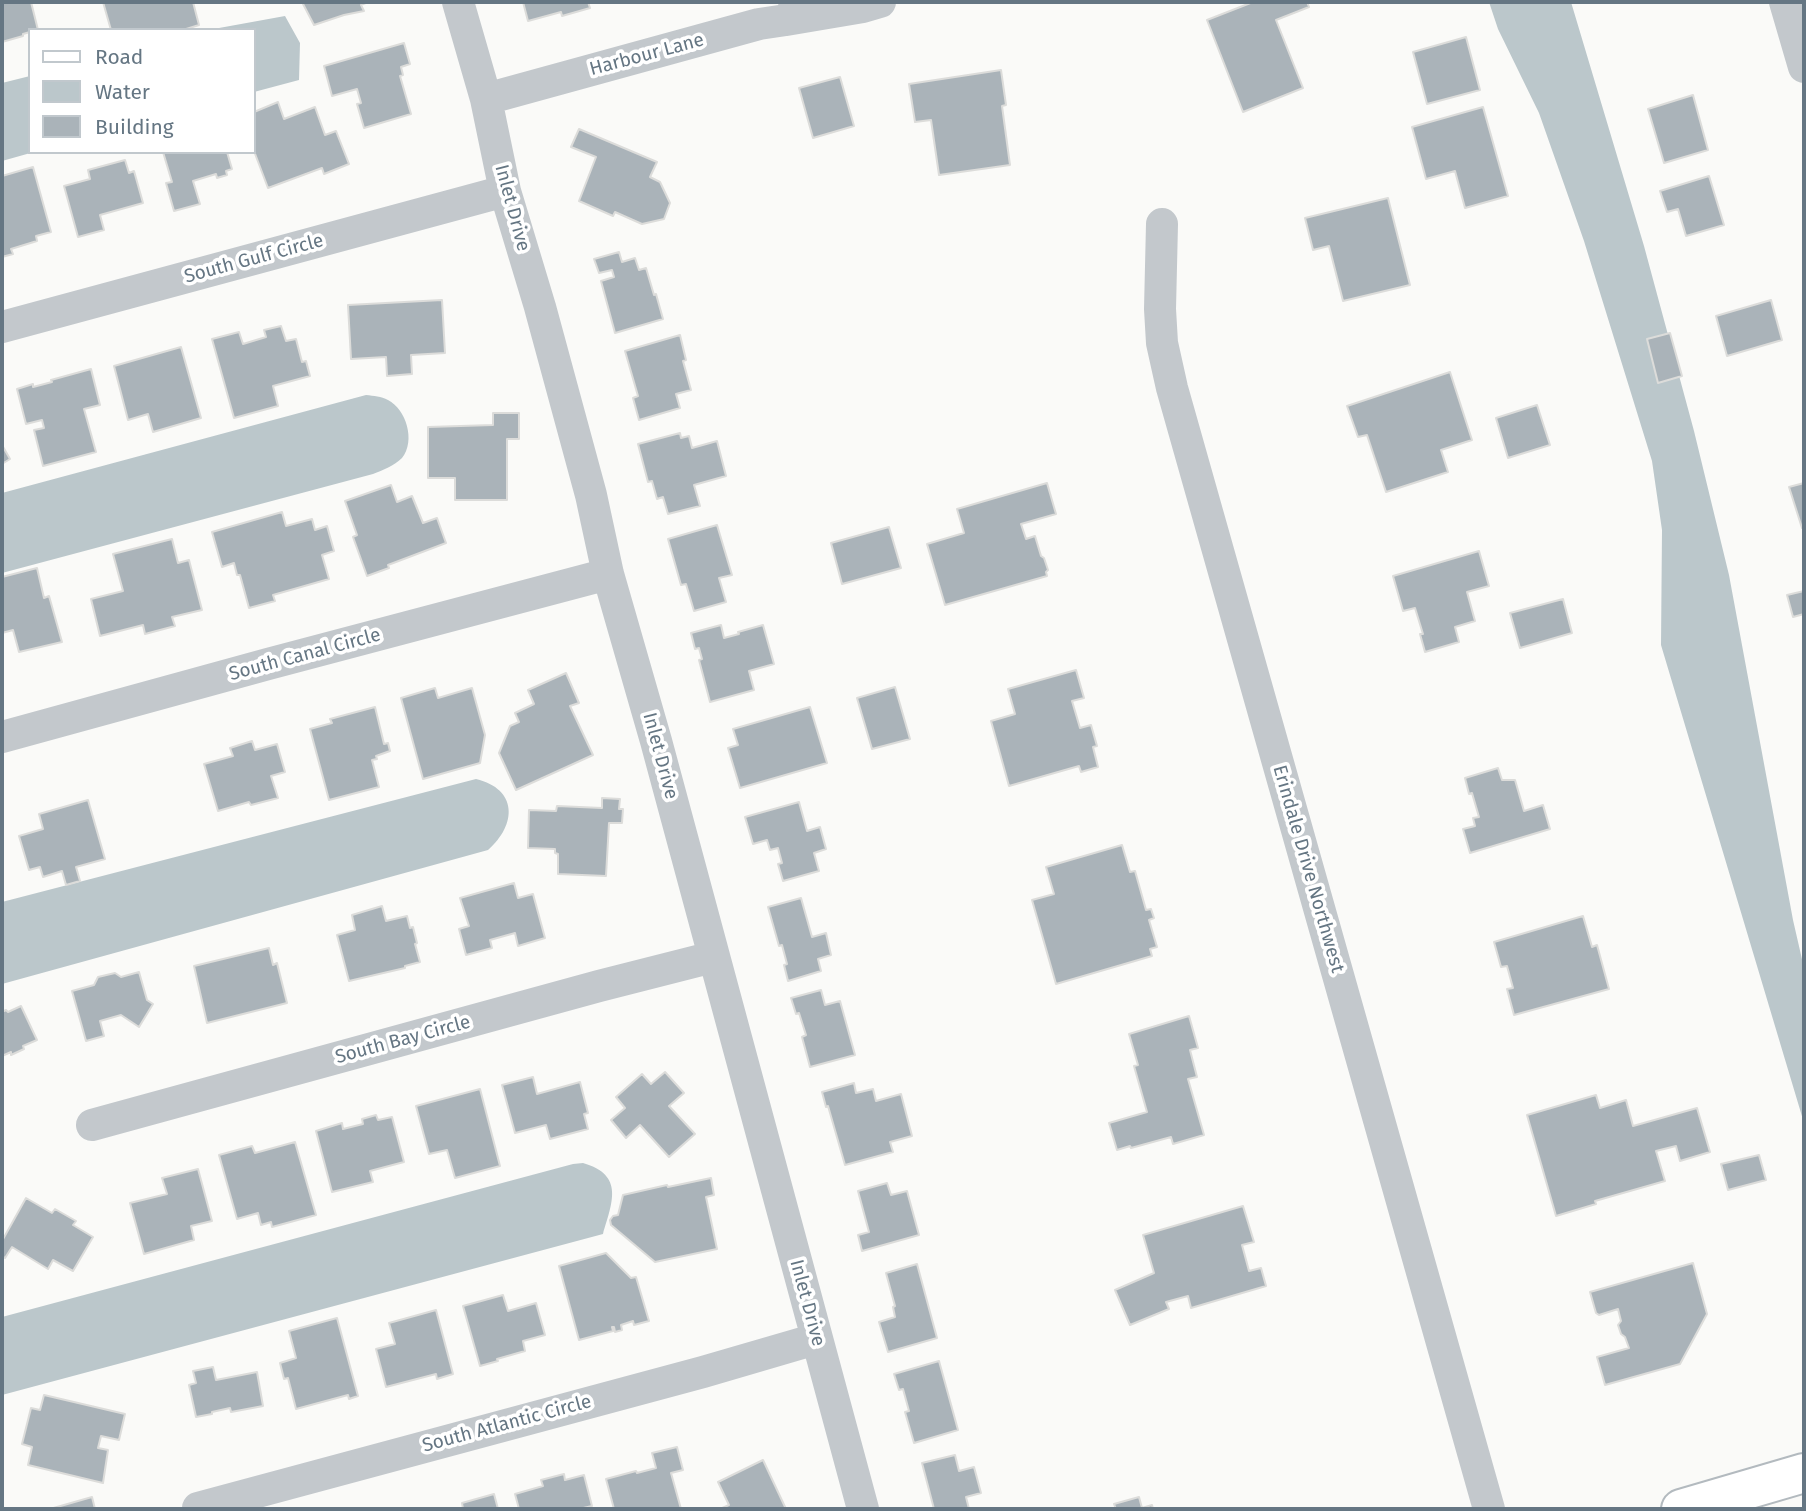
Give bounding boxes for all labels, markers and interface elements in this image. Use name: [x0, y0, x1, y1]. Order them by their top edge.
legend: [28, 28, 256, 154]
street label: Harbour Lane: [587, 29, 707, 81]
text: Road: [95, 44, 143, 70]
text: Water: [95, 79, 150, 105]
text: Building: [95, 114, 174, 140]
street label: Inlet Drive: [489, 162, 535, 254]
street label: South Gulf Circle: [182, 229, 326, 289]
street label: South Canal Circle: [227, 624, 383, 686]
street label: Inlet Drive: [637, 710, 683, 802]
street label: Erindale Drive Northwest: [1267, 763, 1349, 975]
street label: South Bay Circle: [333, 1011, 473, 1069]
street label: Inlet Drive: [784, 1257, 830, 1349]
street label: South Atlantic Circle: [420, 1390, 594, 1458]

